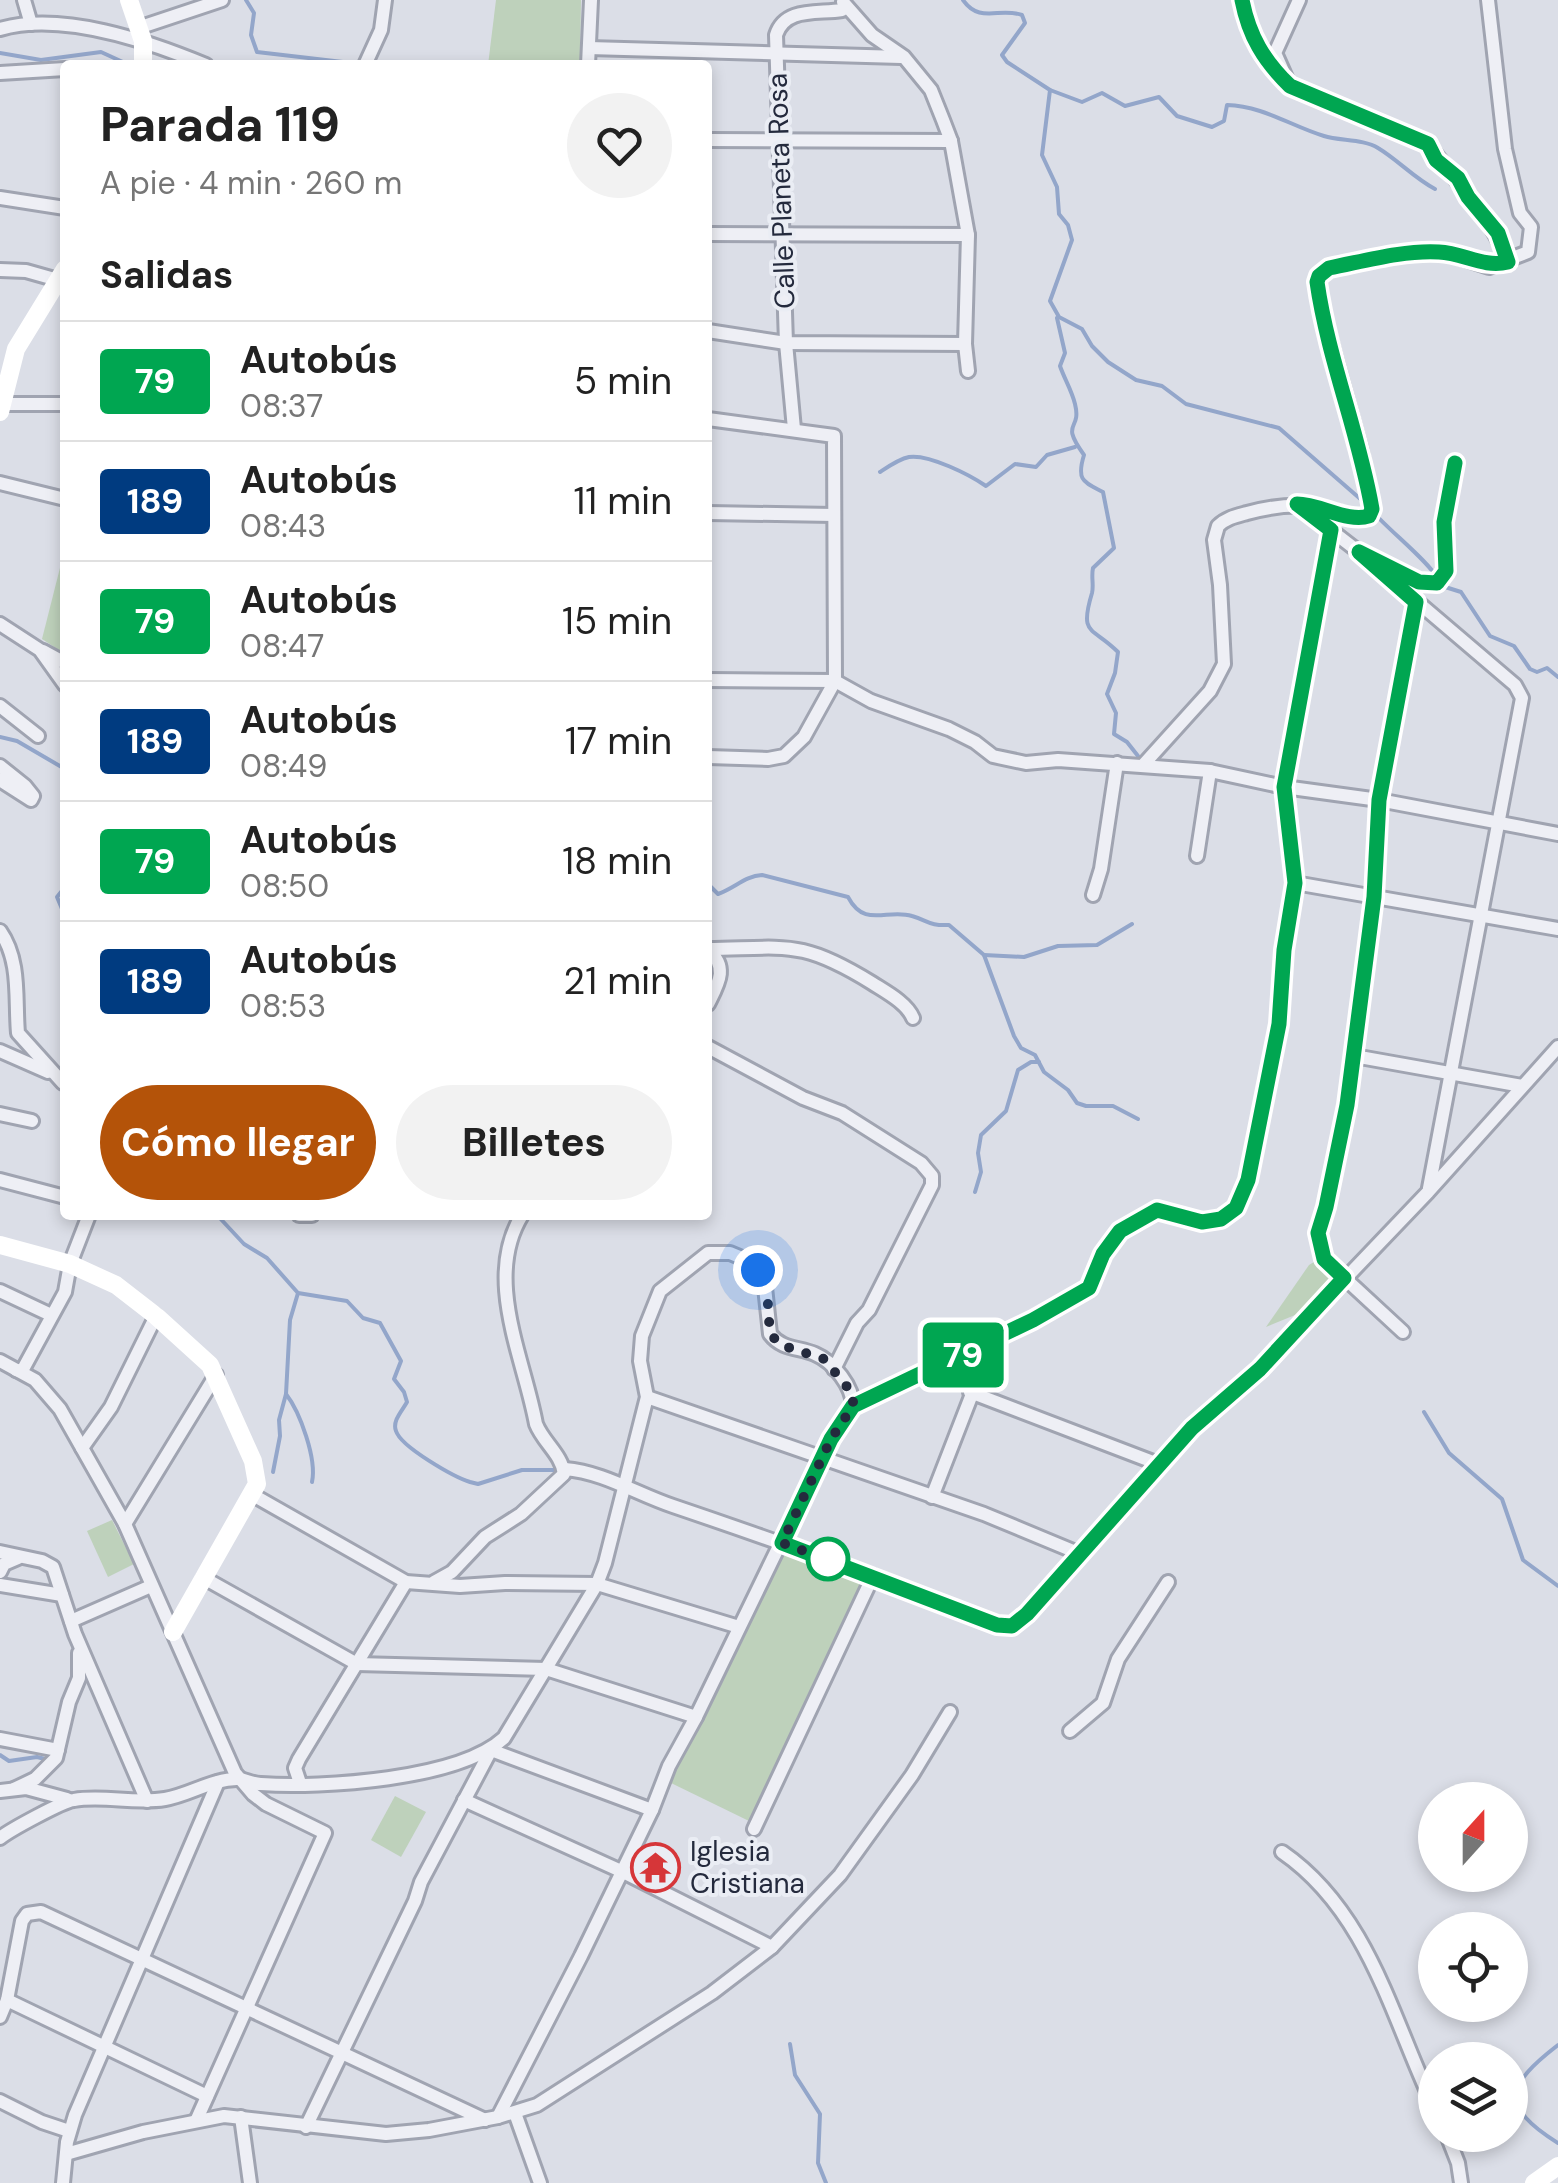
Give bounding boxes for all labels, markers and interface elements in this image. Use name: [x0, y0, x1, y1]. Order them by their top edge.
street label: Calle Planeta Rosa: [758, 73, 804, 309]
text: Parada 119: [100, 93, 340, 156]
button: heart: [567, 93, 672, 198]
text: A pie · 4 min · 260 m: [100, 162, 402, 204]
text: Salidas: [100, 250, 233, 300]
text: Autobús: [240, 335, 398, 385]
text: 5 min: [574, 356, 672, 406]
text: 79: [135, 358, 175, 404]
text: 08:37: [240, 385, 323, 427]
text: Autobús: [240, 455, 398, 505]
text: 11 min: [573, 476, 672, 526]
text: 189: [127, 478, 183, 524]
text: 08:43: [240, 505, 326, 547]
text: Autobús: [240, 575, 398, 625]
text: 15 min: [562, 596, 672, 646]
text: 79: [135, 598, 175, 644]
text: 08:47: [240, 625, 324, 667]
text: Autobús: [240, 695, 398, 745]
text: 17 min: [565, 716, 672, 766]
text: 189: [127, 718, 183, 764]
text: 08:49: [240, 745, 327, 787]
text: Autobús: [240, 815, 398, 865]
text: 18 min: [562, 836, 672, 886]
text: 79: [135, 838, 175, 884]
text: 08:50: [240, 865, 329, 907]
text: Autobús: [240, 935, 398, 985]
text: 21 min: [563, 956, 672, 1006]
text: 189: [127, 958, 183, 1004]
text: 08:53: [240, 985, 326, 1027]
button: Cómo llegar: [100, 1085, 376, 1200]
button: Billetes: [396, 1085, 672, 1200]
your location: [733, 1245, 783, 1295]
line badge: 79: [918, 1322, 1008, 1388]
text: 79: [943, 1332, 983, 1378]
unlabelled marker: [807, 1538, 849, 1580]
north arrow: [1418, 1782, 1528, 1892]
map controls: [1418, 1782, 1528, 2152]
place label: Iglesia Cristiana: [690, 1833, 805, 1902]
temple icon: Iglesia Cristiana: [629, 1841, 681, 1893]
button: locate: [1418, 1912, 1528, 2022]
button: layers: [1418, 2042, 1528, 2152]

